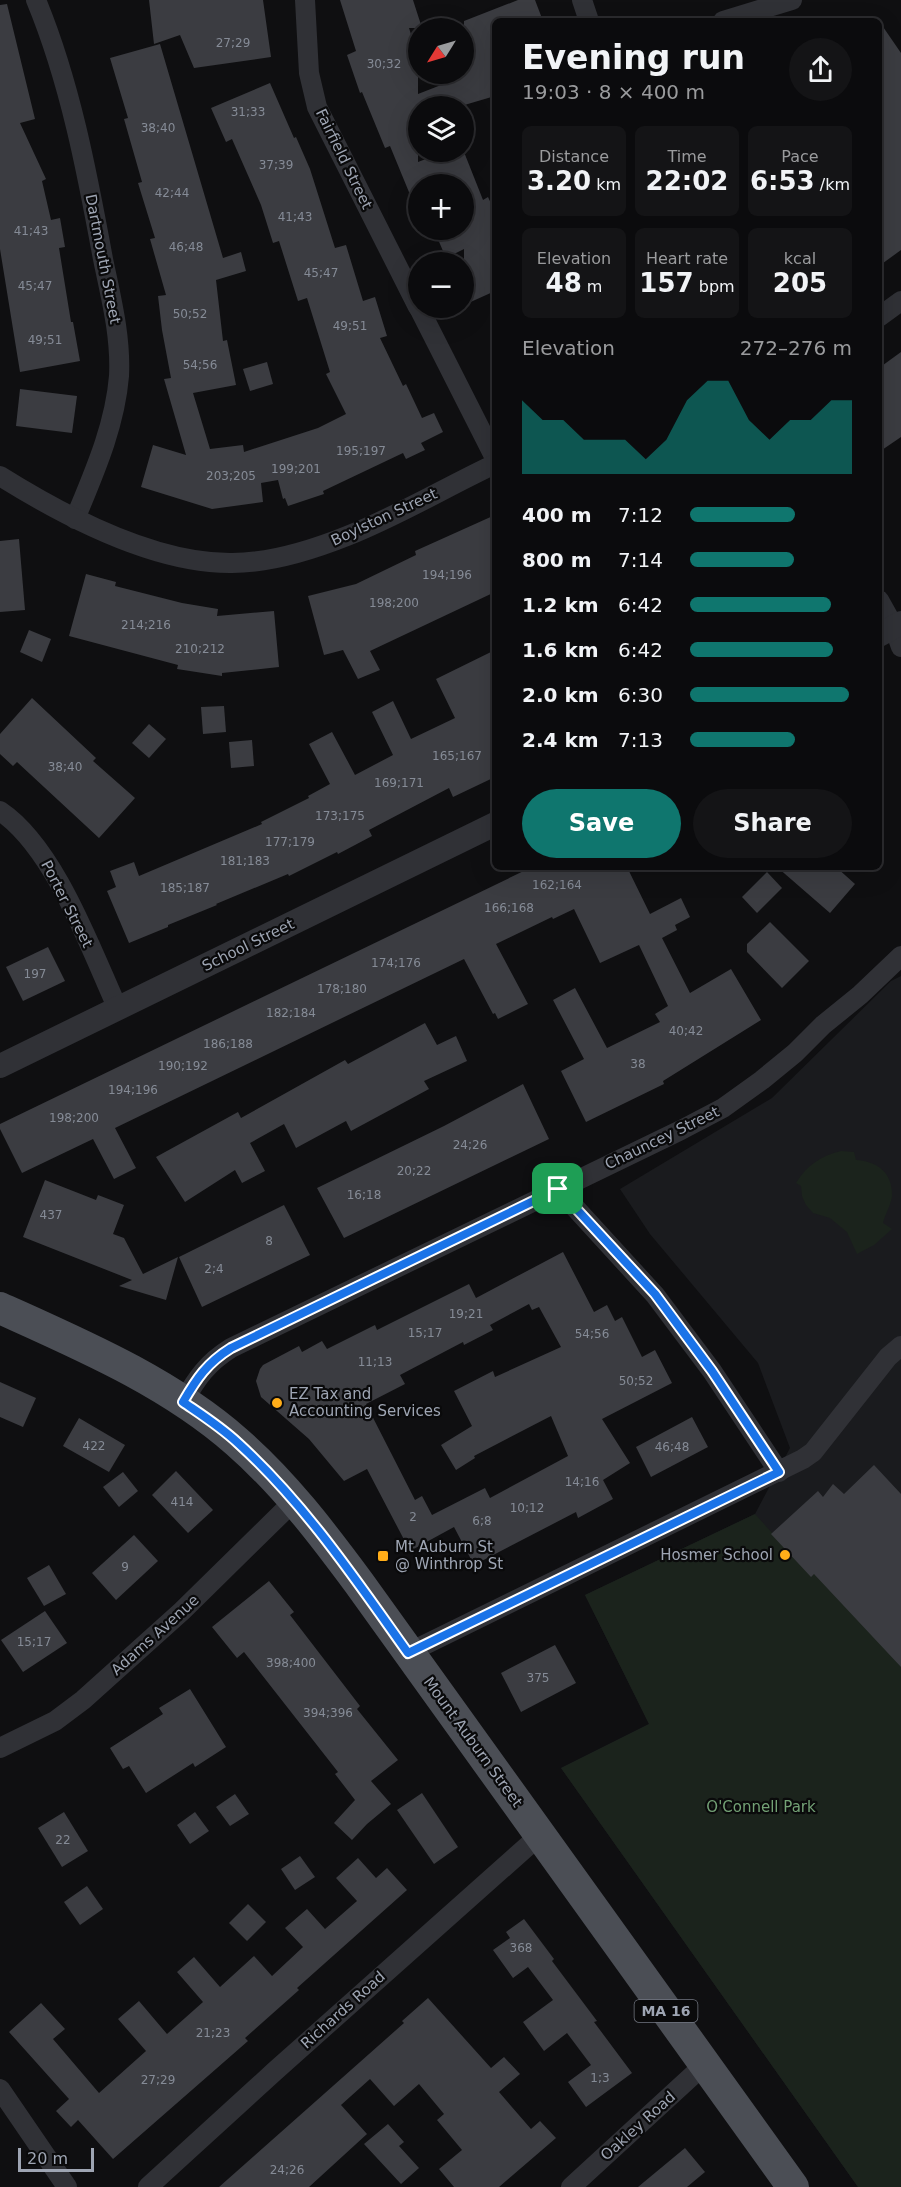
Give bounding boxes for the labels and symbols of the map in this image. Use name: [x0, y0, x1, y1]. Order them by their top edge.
north arrow: [408, 18, 474, 84]
house number: 27;29: [216, 36, 250, 50]
house number: 30;32: [367, 57, 401, 71]
house number: 31;33: [231, 105, 265, 119]
street label: Fairfield Street: [312, 106, 376, 212]
house number: 38;40: [141, 121, 175, 135]
house number: 37;39: [259, 158, 293, 172]
house number: 42;44: [155, 186, 189, 200]
street label: Dartmouth Street: [82, 193, 124, 326]
house number: 41;43: [278, 210, 312, 224]
house number: 41;43: [14, 224, 48, 238]
house number: 46;48: [169, 240, 203, 254]
house number: 45;47: [304, 266, 338, 280]
house number: 45;47: [18, 279, 52, 293]
house number: 50;52: [173, 307, 207, 321]
house number: 49;51: [333, 319, 367, 333]
house number: 49;51: [28, 333, 62, 347]
house number: 54;56: [183, 358, 217, 372]
house number: 195;197: [336, 444, 386, 458]
house number: 199;201: [271, 462, 321, 476]
house number: 203;205: [206, 469, 256, 483]
street label: Boylston Street: [328, 484, 440, 550]
house number: 194;196: [422, 568, 472, 582]
house number: 198;200: [369, 596, 419, 610]
house number: 214;216: [121, 618, 171, 632]
house number: 210;212: [175, 642, 225, 656]
house number: 165;167: [432, 749, 482, 763]
house number: 38;40: [48, 760, 82, 774]
house number: 169;171: [374, 776, 424, 790]
house number: 173;175: [315, 809, 365, 823]
house number: 177;179: [265, 835, 315, 849]
house number: 181;183: [220, 854, 270, 868]
street label: Porter Street: [37, 857, 97, 951]
house number: 162;164: [532, 878, 582, 892]
house number: 185;187: [160, 881, 210, 895]
house number: 166;168: [484, 901, 534, 915]
street label: School Street: [199, 915, 297, 975]
house number: 174;176: [371, 956, 421, 970]
house number: 197: [24, 967, 46, 981]
house number: 178;180: [317, 982, 367, 996]
house number: 182;184: [266, 1006, 316, 1020]
house number: 40;42: [669, 1024, 703, 1038]
house number: 186;188: [203, 1037, 253, 1051]
house number: 38: [630, 1057, 646, 1071]
house number: 190;192: [158, 1059, 208, 1073]
house number: 194;196: [108, 1083, 158, 1097]
street label: Chauncey Street: [602, 1102, 722, 1173]
house number: 198;200: [49, 1111, 99, 1125]
house number: 24;26: [453, 1138, 487, 1152]
pin: [532, 1163, 583, 1214]
house number: 20;22: [397, 1164, 431, 1178]
house number: 16;18: [347, 1188, 381, 1202]
house number: 437: [40, 1208, 62, 1222]
house number: 8: [265, 1234, 273, 1248]
house number: 2;4: [204, 1262, 224, 1276]
house number: 19;21: [449, 1307, 483, 1321]
house number: 15;17: [408, 1326, 442, 1340]
house number: 54;56: [575, 1327, 609, 1341]
house number: 11;13: [358, 1355, 392, 1369]
house number: 50;52: [619, 1374, 653, 1388]
place label: EZ Tax and Accounting Services: [289, 1385, 441, 1420]
marker: EZ Tax and Accounting Services: [270, 1396, 284, 1410]
house number: 422: [83, 1439, 105, 1453]
house number: 46;48: [655, 1440, 689, 1454]
house number: 14;16: [565, 1475, 599, 1489]
house number: 414: [171, 1495, 193, 1509]
house number: 10;12: [510, 1501, 544, 1515]
house number: 2: [409, 1510, 417, 1524]
house number: 6;8: [472, 1514, 492, 1528]
place label: Mt Auburn St @ Winthrop St: [395, 1538, 503, 1573]
place label: Hosmer School: [660, 1546, 773, 1564]
marker: Hosmer School: [778, 1548, 792, 1562]
marker: Mt Auburn St @ Winthrop St: [376, 1549, 390, 1563]
house number: 9: [121, 1560, 129, 1574]
street label: Adams Avenue: [107, 1591, 203, 1679]
house number: 15;17: [17, 1635, 51, 1649]
house number: 398;400: [266, 1656, 316, 1670]
house number: 375: [527, 1671, 549, 1685]
street label: Mount Auburn Street: [420, 1673, 526, 1811]
house number: 394;396: [303, 1706, 353, 1720]
park label: O'Connell Park: [706, 1798, 816, 1816]
house number: 22: [55, 1833, 71, 1847]
house number: 368: [510, 1941, 532, 1955]
street label: Richards Road: [297, 1967, 389, 2053]
road number: MA 16: [634, 2000, 698, 2022]
house number: 21;23: [196, 2026, 230, 2040]
house number: 1;3: [590, 2071, 610, 2085]
house number: 27;29: [141, 2073, 175, 2087]
street label: Oakley Road: [597, 2088, 679, 2164]
scale bar: [18, 2145, 94, 2172]
house number: 24;26: [270, 2163, 304, 2177]

